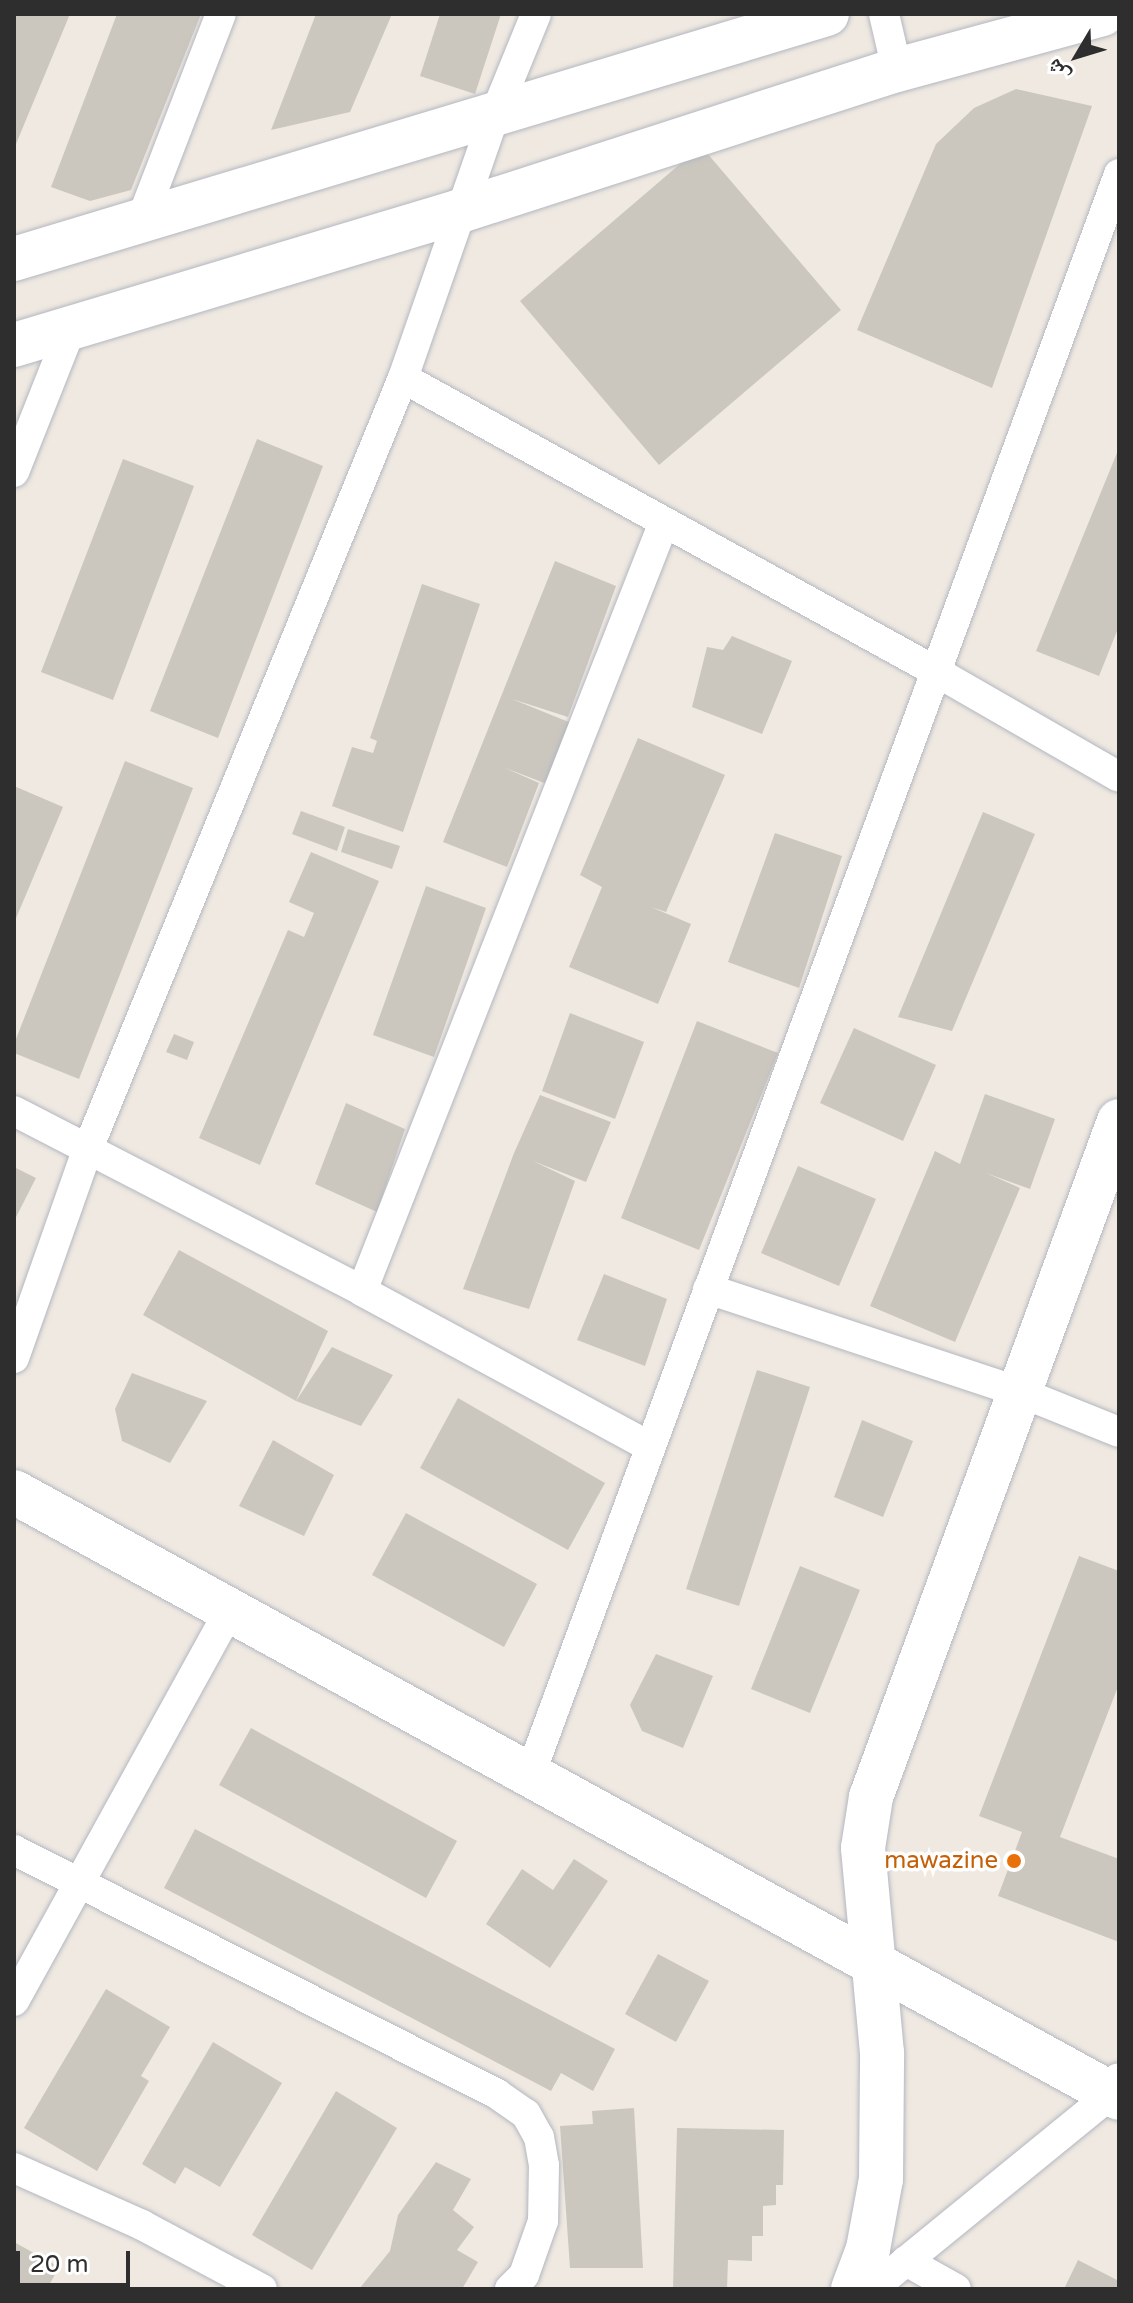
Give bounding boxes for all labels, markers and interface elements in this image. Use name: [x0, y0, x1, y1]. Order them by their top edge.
north arrow: [1037, 16, 1117, 96]
text: ش: [1041, 54, 1076, 88]
place label: mawazine: [884, 1847, 998, 1875]
marker: mawazine: [1005, 1852, 1023, 1870]
scale bar: [20, 2235, 134, 2285]
text: 20 m: [30, 2250, 88, 2279]

